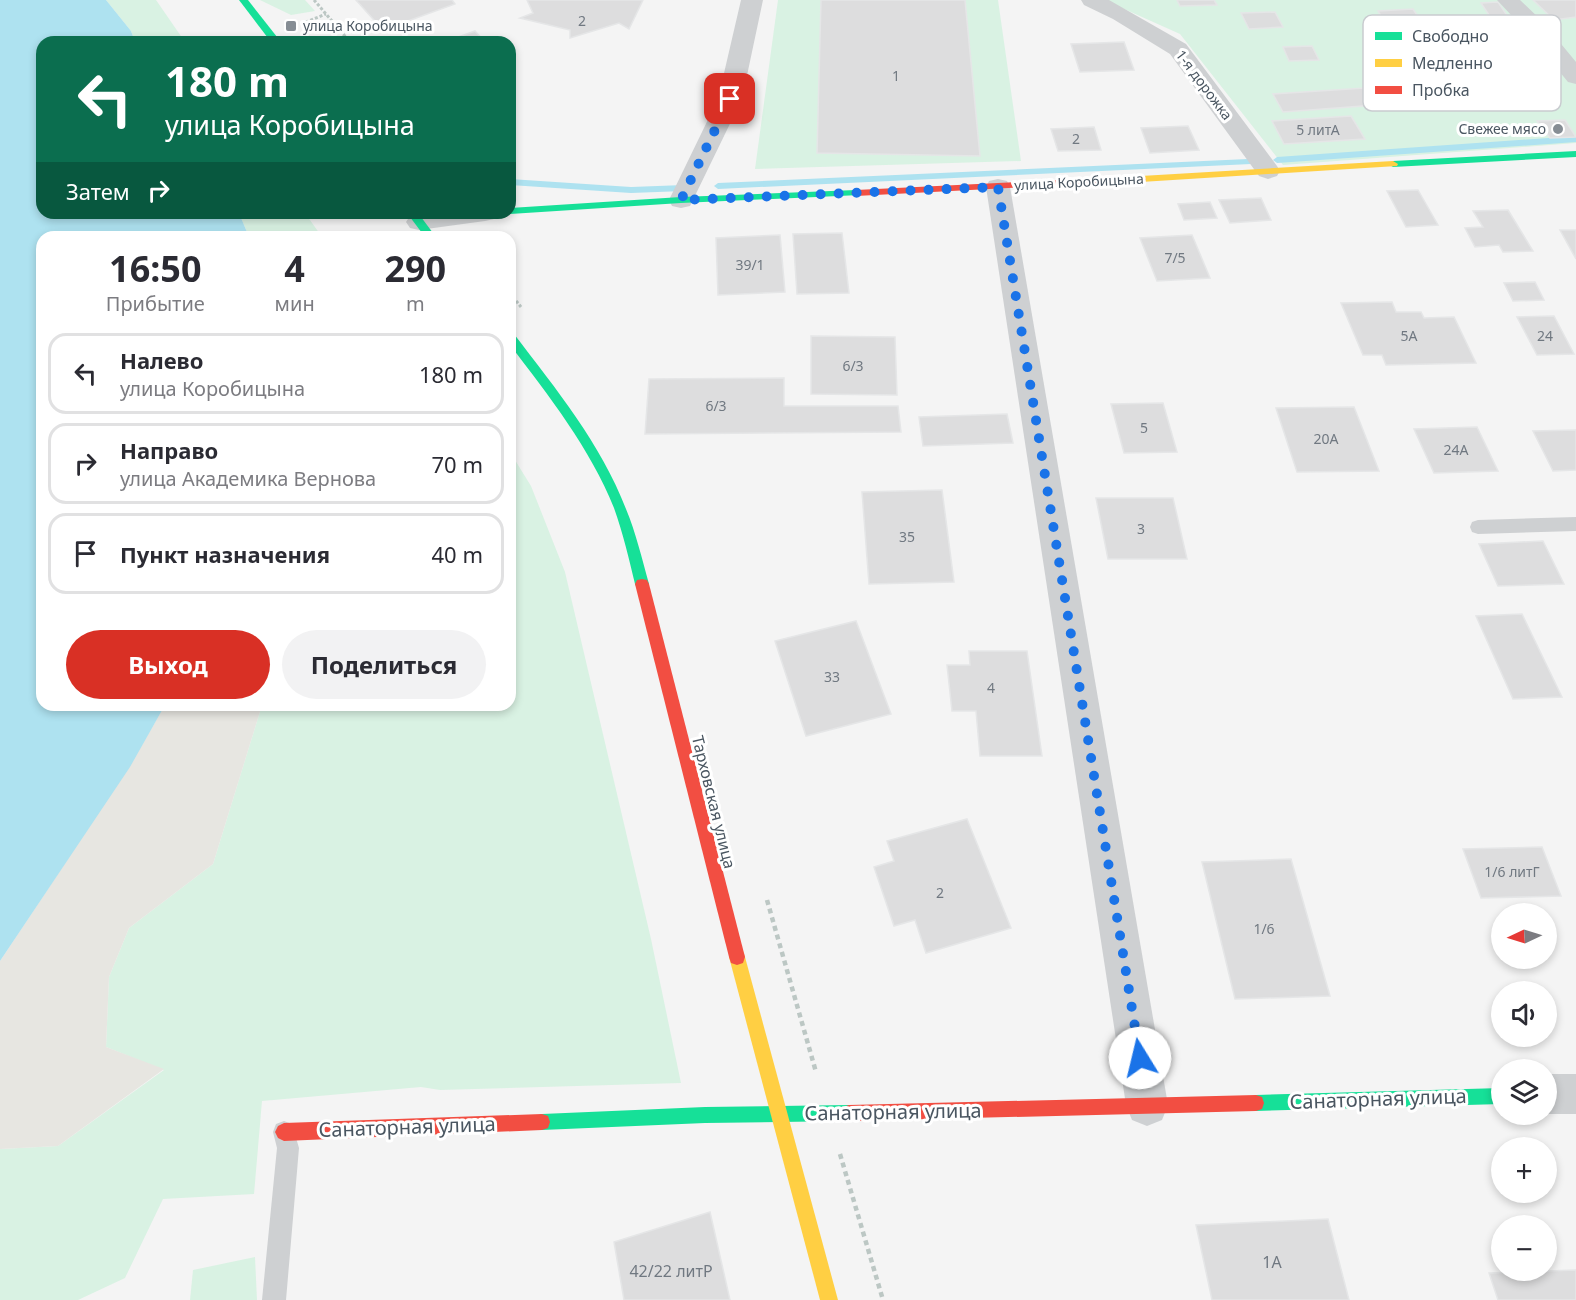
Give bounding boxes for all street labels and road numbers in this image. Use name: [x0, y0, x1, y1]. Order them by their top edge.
street label: 1-я дорожка: [1172, 46, 1237, 124]
street label: улица Коробицына: [1014, 169, 1144, 194]
street label: Тарховская улица: [687, 733, 741, 871]
street label: Санаторная улица: [1289, 1082, 1467, 1115]
street label: Санаторная улица: [804, 1096, 982, 1127]
street label: Санаторная улица: [318, 1110, 496, 1143]

